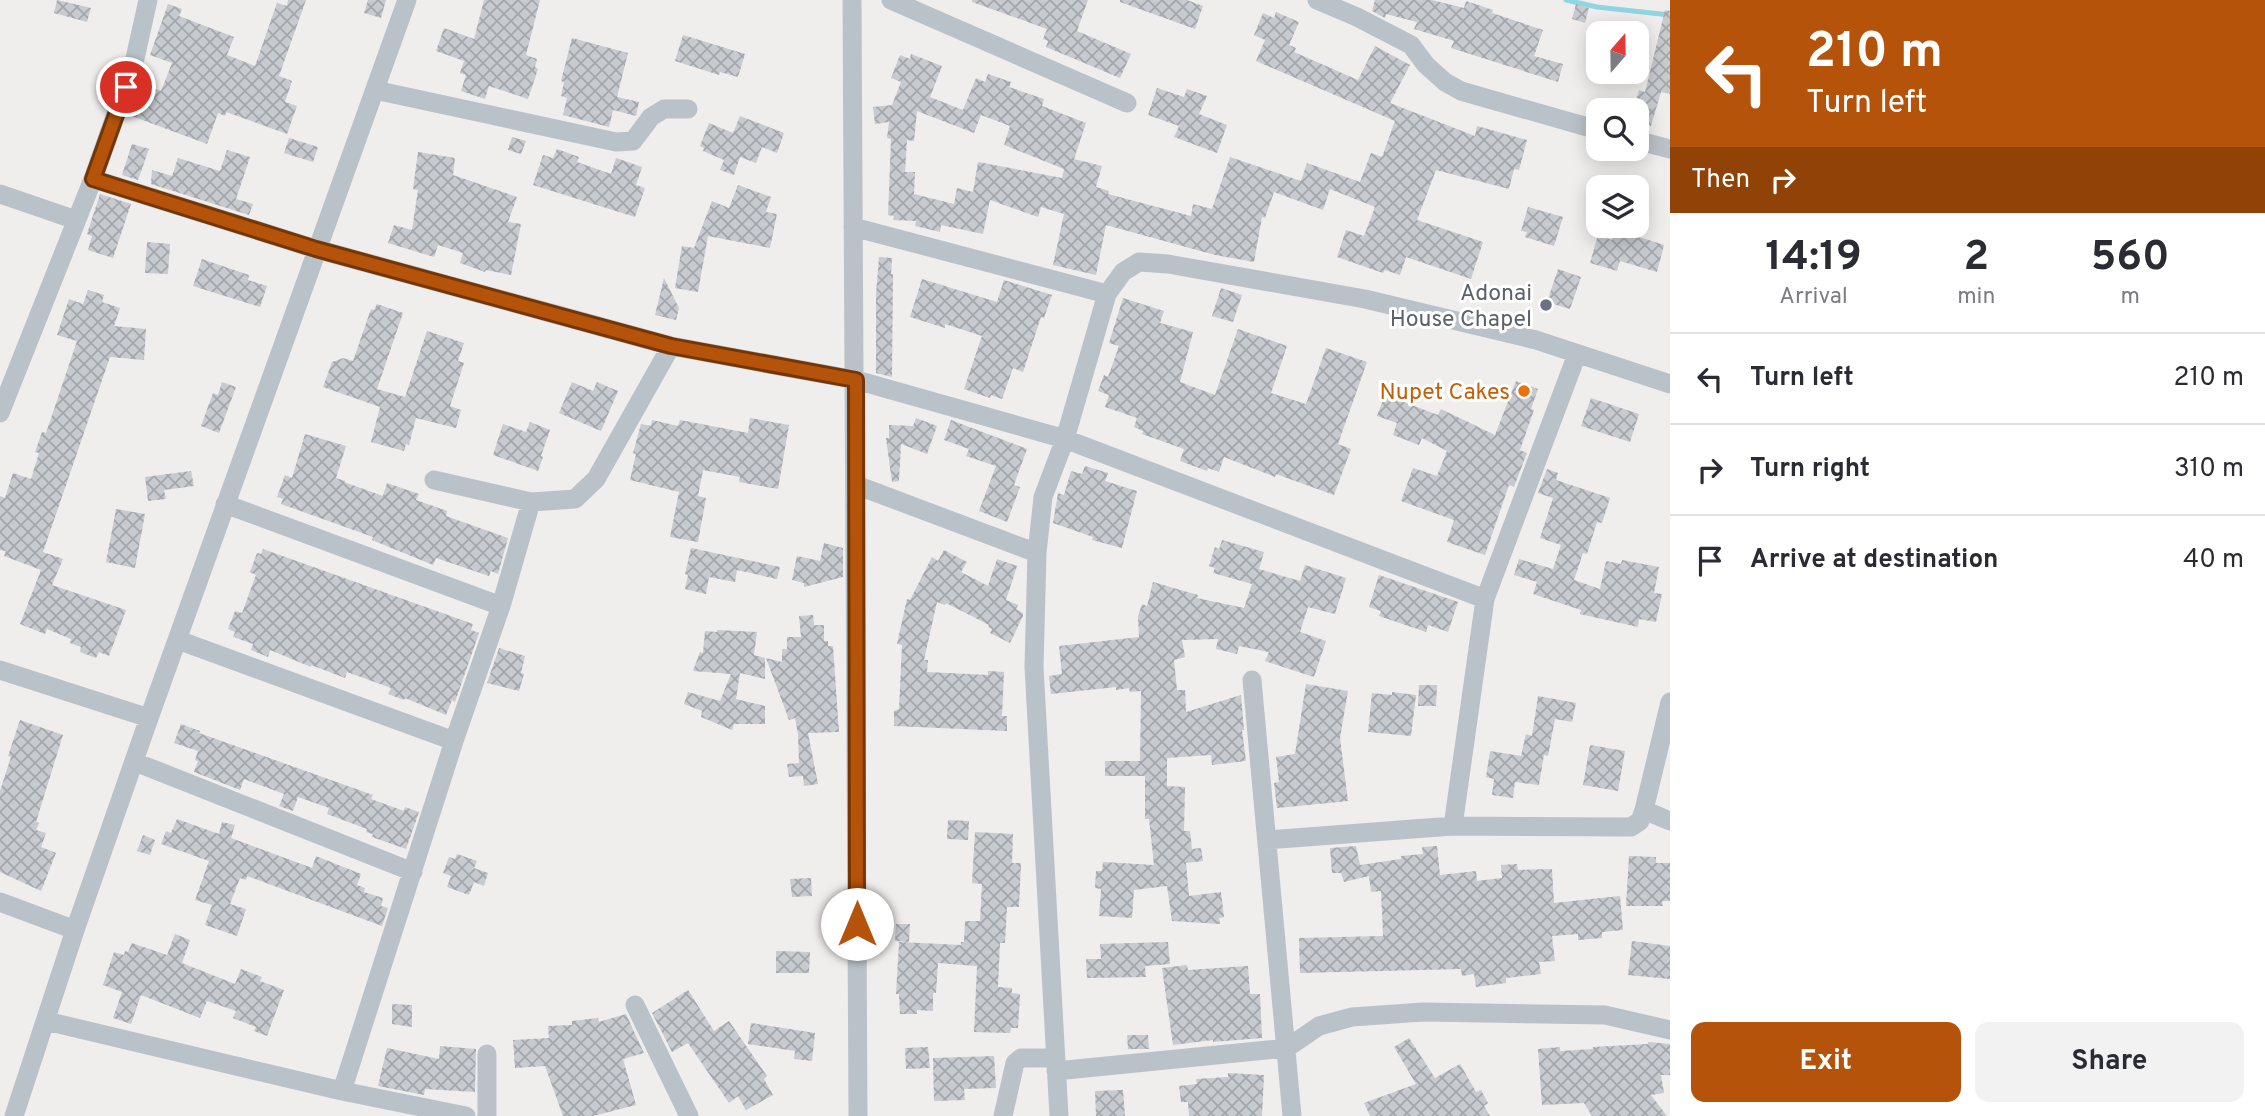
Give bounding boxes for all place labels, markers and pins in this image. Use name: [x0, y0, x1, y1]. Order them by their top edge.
pin: [96, 57, 156, 117]
place label: Adonai House Chapel: [1390, 280, 1532, 335]
marker: Adonai House Chapel: [1538, 297, 1554, 313]
place label: Nupet Cakes: [1380, 379, 1510, 408]
marker: Nupet Cakes: [1516, 383, 1532, 399]

